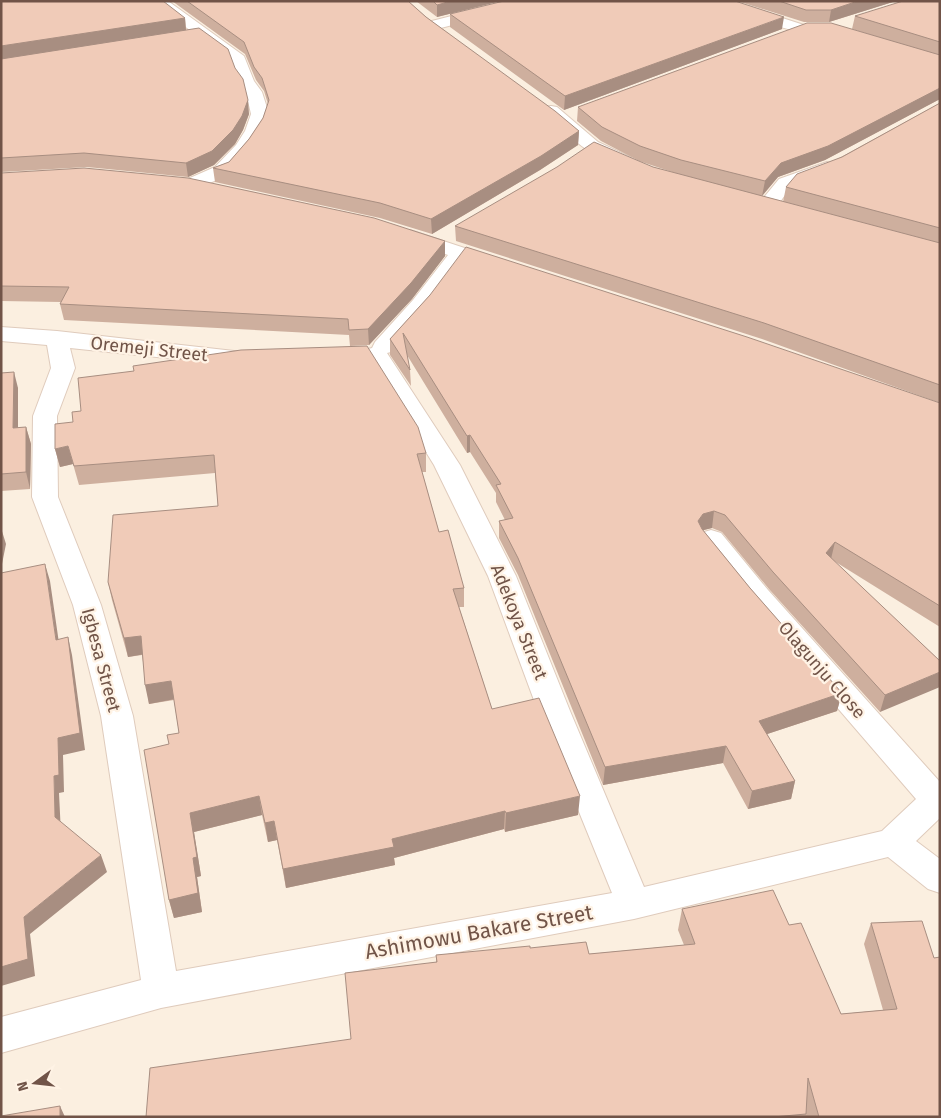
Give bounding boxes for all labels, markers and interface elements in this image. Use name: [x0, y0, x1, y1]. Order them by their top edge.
street label: Oremeji Street: [89, 332, 209, 366]
street label: Adekoya Street: [486, 561, 552, 683]
street label: Igbesa Street: [77, 606, 126, 715]
street label: Olagunju Close: [774, 617, 870, 723]
street label: Ashimowu Bakare Street: [363, 899, 595, 965]
north arrow: [10, 1058, 60, 1108]
text: N: [14, 1080, 32, 1093]

